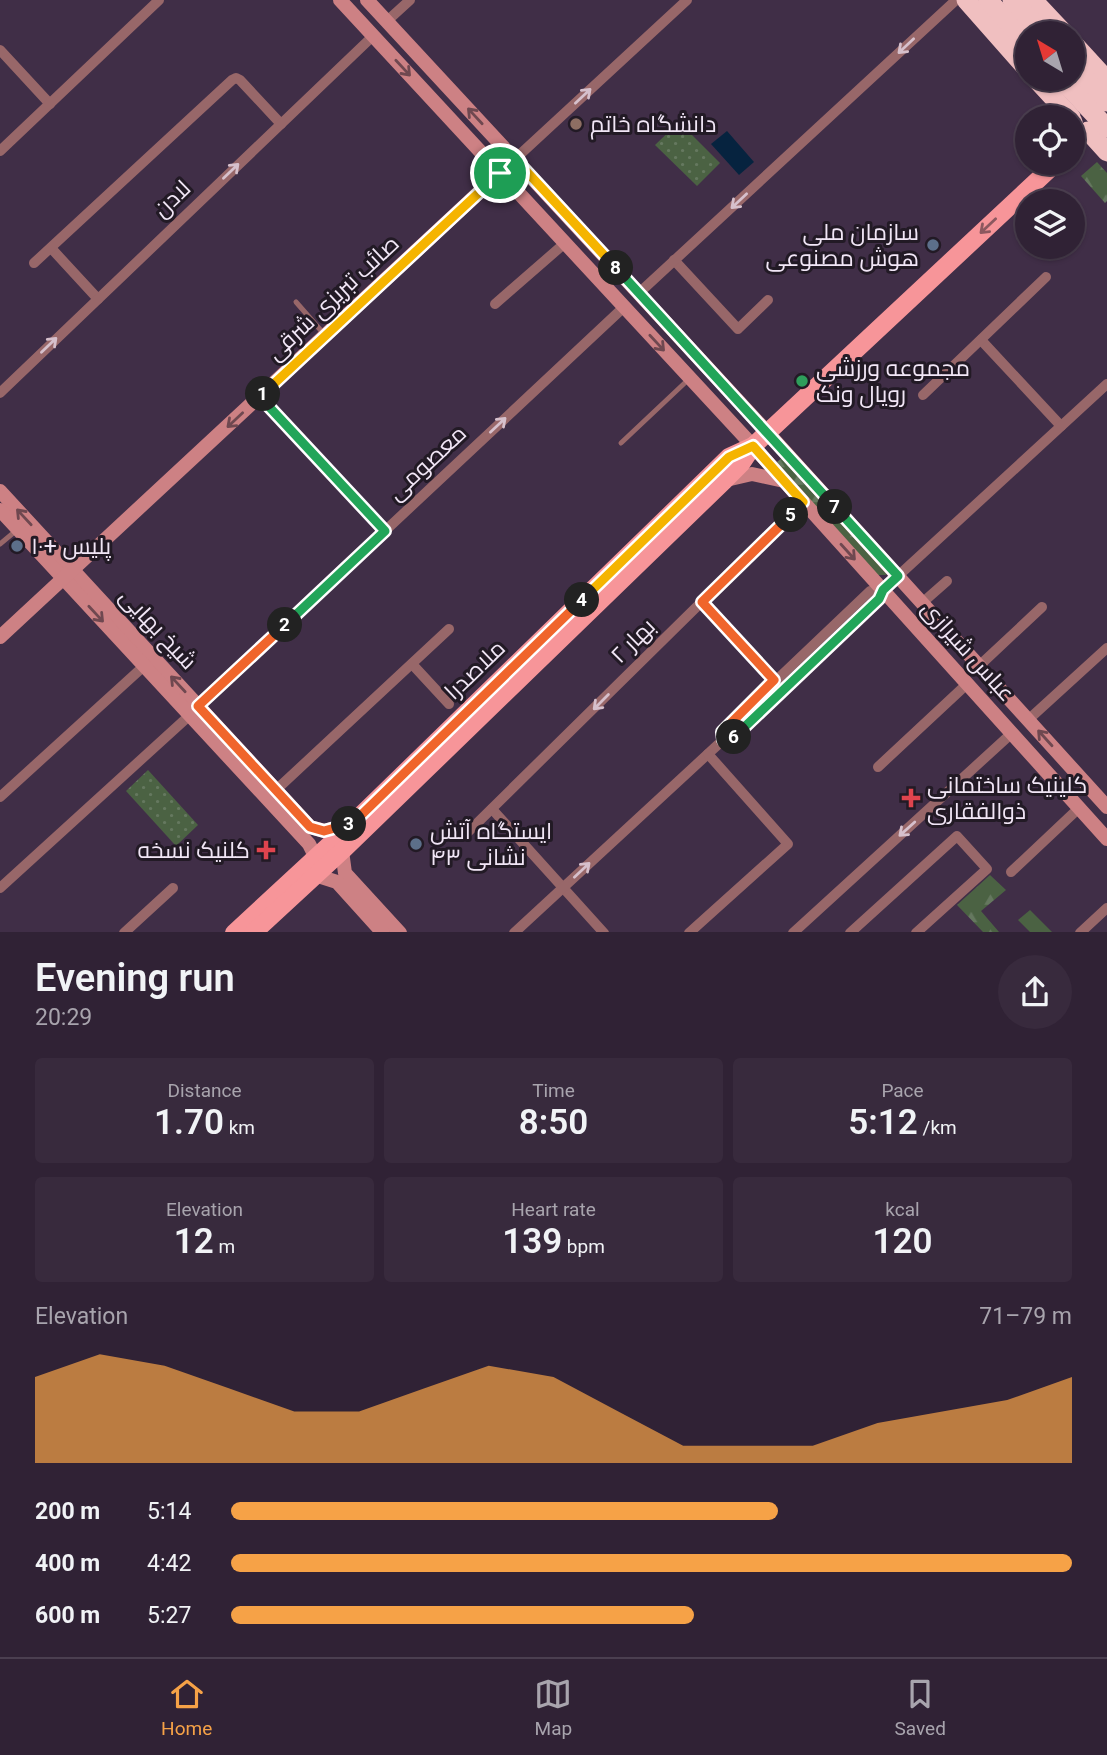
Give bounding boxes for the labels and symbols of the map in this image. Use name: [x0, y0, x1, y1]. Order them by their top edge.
north arrow: [1015, 21, 1085, 91]
one-way arrow: [898, 38, 915, 55]
one-way arrow: [394, 59, 411, 76]
one-way arrow: [574, 88, 592, 104]
one-way arrow: [467, 107, 483, 125]
place label: دانشگاه خاتم: [590, 111, 716, 140]
marker: دانشگاه خاتم: [568, 116, 584, 132]
pin: [470, 143, 530, 203]
one-way arrow: [223, 163, 240, 180]
street label: لادن: [148, 175, 196, 223]
one-way arrow: [731, 192, 748, 209]
one-way arrow: [980, 218, 997, 235]
place label: سازمان ملی هوش مصنوعی: [765, 219, 919, 272]
street label: صائب تبریزی شرقی: [261, 230, 405, 366]
marker: سازمان ملی هوش مصنوعی: [925, 237, 941, 253]
pin: 8: [598, 250, 634, 286]
one-way arrow: [649, 334, 665, 352]
one-way arrow: [40, 337, 57, 354]
place label: مجموعه ورزشی رویال ونک: [816, 355, 970, 408]
marker: مجموعه ورزشی رویال ونک: [794, 373, 810, 389]
pin: 1: [246, 376, 280, 412]
one-way arrow: [226, 412, 244, 428]
one-way arrow: [489, 417, 507, 433]
street label: معصومی: [382, 420, 472, 506]
pin: 7: [818, 490, 852, 524]
pin: 5: [774, 498, 808, 532]
one-way arrow: [15, 509, 32, 526]
place label: پلیس +۱۰: [31, 533, 111, 561]
marker: پلیس +۱۰: [9, 538, 25, 554]
one-way arrow: [840, 542, 856, 560]
pin: 4: [564, 582, 600, 618]
street label: شیخ بهایی: [112, 583, 202, 676]
street label: عباس شیرازی: [916, 595, 1020, 707]
one-way arrow: [88, 605, 105, 622]
pin: 2: [268, 608, 302, 642]
street label: بهار ۲: [605, 613, 661, 669]
street label: ملاصدرا: [439, 635, 511, 705]
one-way arrow: [169, 676, 186, 693]
one-way arrow: [593, 693, 610, 710]
pin: 6: [716, 720, 752, 754]
one-way arrow: [1037, 730, 1053, 748]
place label: کلینیک ساختمانی ذوالفقاری: [927, 772, 1087, 825]
marker: کلینیک ساختمانی ذوالفقاری: [901, 788, 921, 808]
pin: 3: [332, 806, 366, 842]
place label: ایستگاه آتش نشانی ۴۳: [430, 818, 552, 871]
one-way arrow: [898, 821, 916, 837]
marker: ایستگاه آتش نشانی ۴۳: [408, 836, 424, 852]
place label: کلنیک نسخه: [137, 837, 250, 864]
marker: کلنیک نسخه: [256, 840, 276, 860]
one-way arrow: [573, 861, 590, 878]

